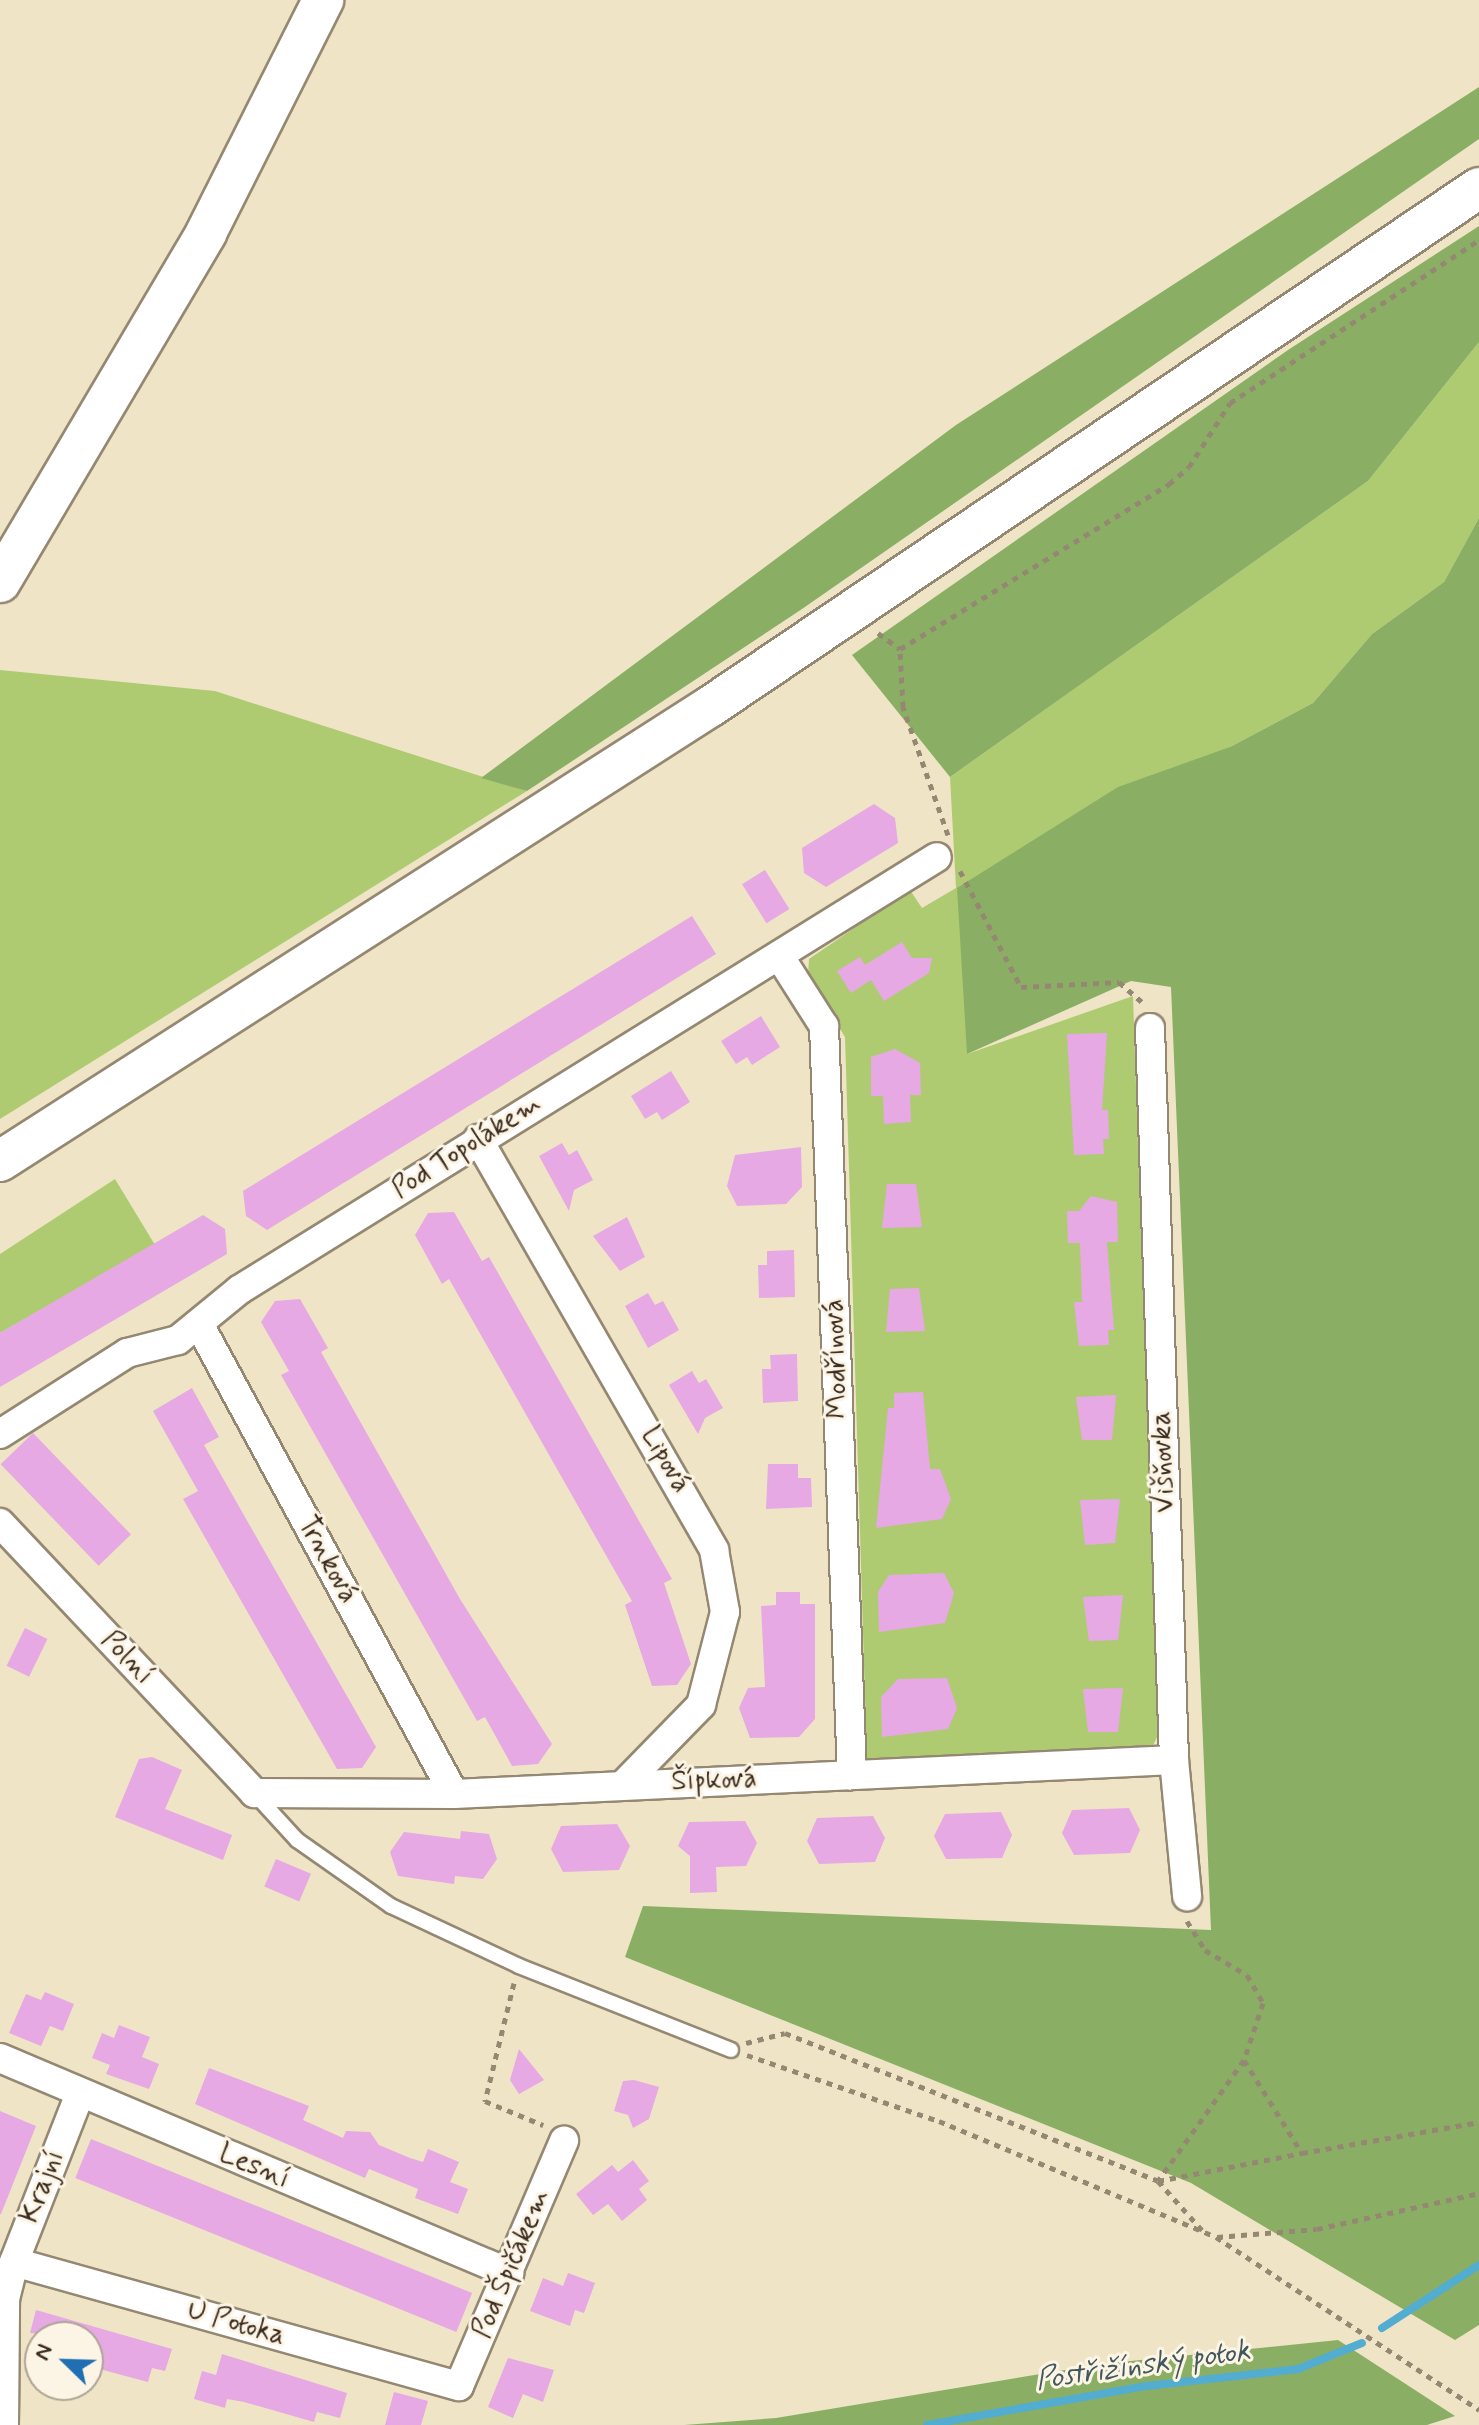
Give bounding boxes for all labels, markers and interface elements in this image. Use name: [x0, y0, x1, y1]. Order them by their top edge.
street label: Pod Topolákem: [387, 1088, 547, 1206]
street label: Modřínová: [818, 1298, 856, 1420]
street label: Višňovka: [1145, 1410, 1183, 1514]
street label: Lipová: [633, 1421, 697, 1499]
street label: Trnková: [289, 1510, 365, 1610]
street label: Polní: [94, 1624, 160, 1692]
street label: Šípková: [671, 1763, 757, 1799]
street label: Lesní: [213, 2137, 295, 2197]
street label: Krajní: [13, 2146, 73, 2228]
street label: Pod Špičákem: [466, 2184, 558, 2344]
street label: U Potoka: [183, 2294, 289, 2354]
north arrow: [24, 2321, 104, 2401]
water label: Postřižínský potok: [1033, 2333, 1253, 2399]
text: N: [28, 2340, 59, 2365]

